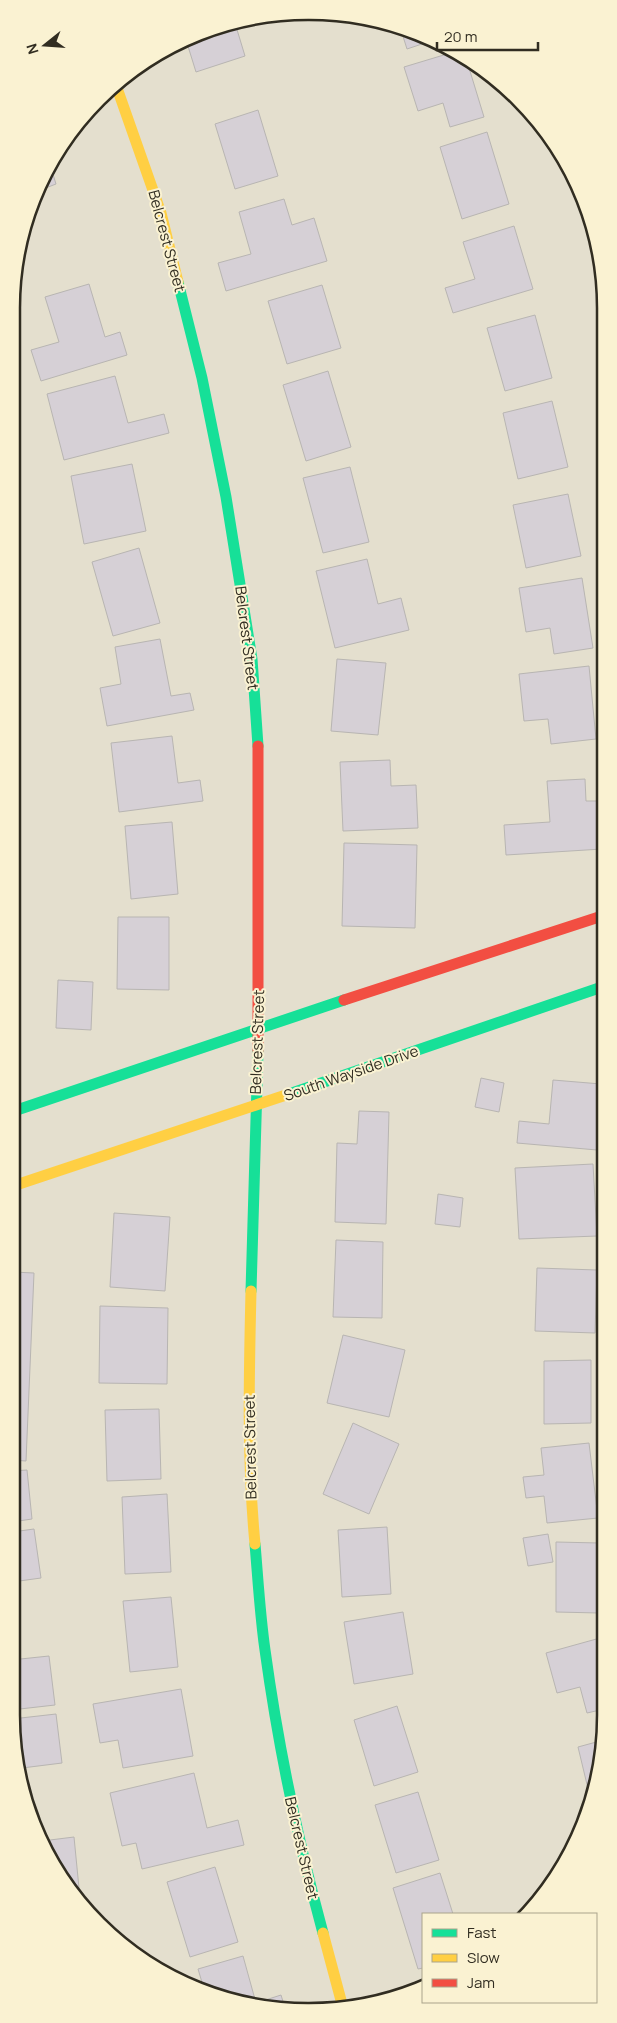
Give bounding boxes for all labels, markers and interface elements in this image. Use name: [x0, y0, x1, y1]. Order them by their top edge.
north arrow: [20, 20, 70, 70]
scale bar: [437, 20, 538, 52]
text: 20 m: [444, 26, 477, 47]
text: N: [22, 41, 43, 57]
street label: Belcrest Street: [143, 188, 191, 294]
street label: Belcrest Street: [230, 585, 264, 691]
street label: Belcrest Street: [245, 989, 269, 1095]
street label: South Wayside Drive: [281, 1040, 421, 1106]
street label: Belcrest Street: [239, 1394, 261, 1500]
street label: Belcrest Street: [280, 1795, 324, 1901]
legend: [422, 1913, 597, 2003]
text: Fast: [467, 1922, 496, 1943]
text: Slow: [467, 1947, 500, 1968]
text: Jam: [467, 1972, 495, 1993]

